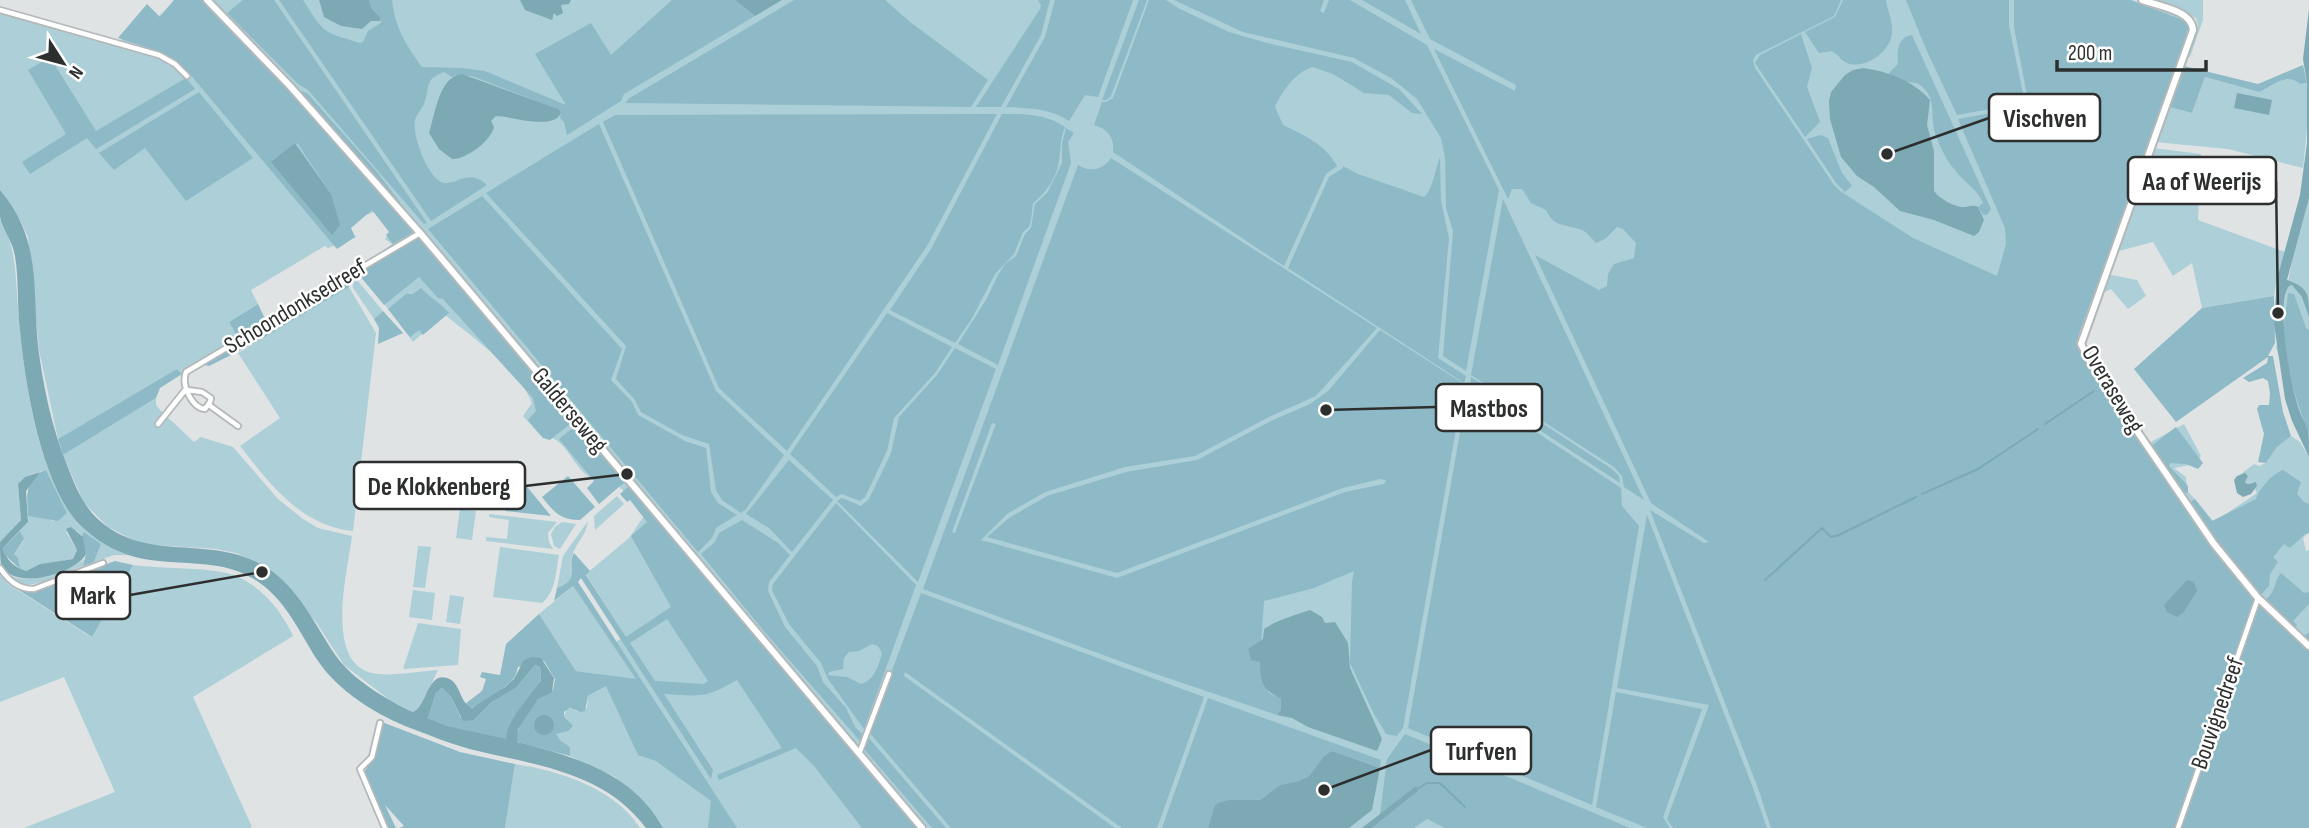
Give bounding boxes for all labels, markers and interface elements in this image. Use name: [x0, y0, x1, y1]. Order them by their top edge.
north arrow: [28, 28, 98, 98]
scale bar: [2057, 28, 2206, 72]
text: 200 m: [2068, 41, 2112, 66]
text: N: [63, 61, 88, 83]
callout: Vischven: [1989, 94, 2100, 141]
text: Vischven: [2003, 104, 2087, 135]
callout: Aa of Weerijs: [2128, 157, 2276, 204]
text: Aa of Weerijs: [2141, 167, 2262, 198]
street label: Schoondonksedreef: [219, 252, 372, 360]
street label: Overaseweg: [2075, 340, 2150, 438]
street label: Galderseweg: [526, 362, 614, 459]
callout: Mastbos: [1436, 384, 1542, 431]
text: Mastbos: [1450, 394, 1528, 425]
callout: De Klokkenberg: [354, 462, 525, 509]
text: De Klokkenberg: [368, 472, 511, 503]
callout: Mark: [56, 572, 130, 619]
text: Mark: [70, 581, 116, 612]
street label: Bouvignedreef: [2185, 652, 2251, 773]
callout: Turfven: [1431, 727, 1531, 774]
text: Turfven: [1445, 737, 1517, 768]

